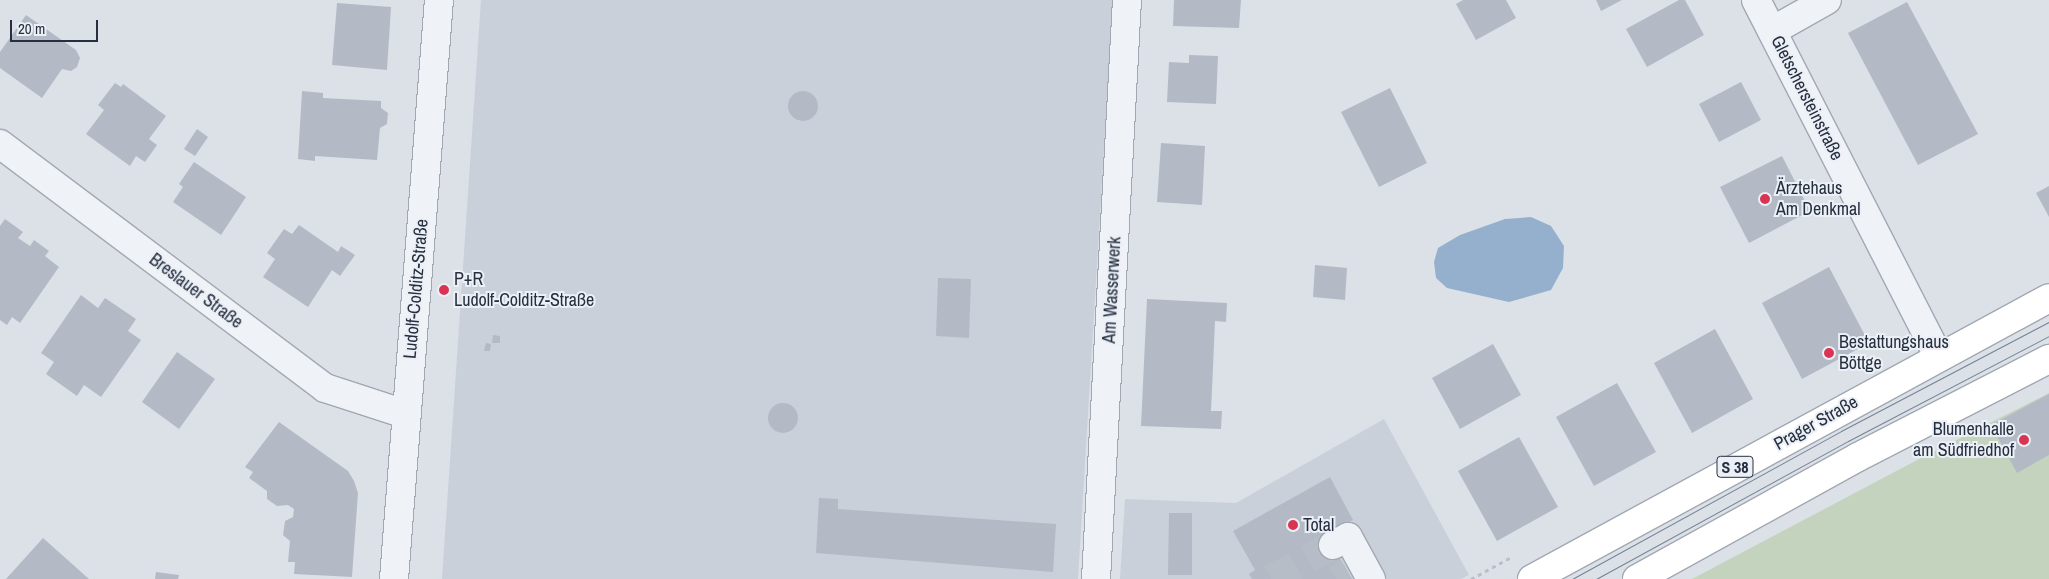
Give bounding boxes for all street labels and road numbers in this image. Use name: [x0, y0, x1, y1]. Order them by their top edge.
street label: Gletschersteinstraße: [1766, 32, 1848, 164]
street label: Ludolf-Colditz-Straße: [399, 218, 433, 360]
street label: Am Wasserwerk: [1098, 236, 1126, 344]
street label: Breslauer Straße: [145, 249, 247, 333]
street label: Prager Straße: [1770, 391, 1862, 455]
road number: S 38: [1716, 454, 1754, 481]

